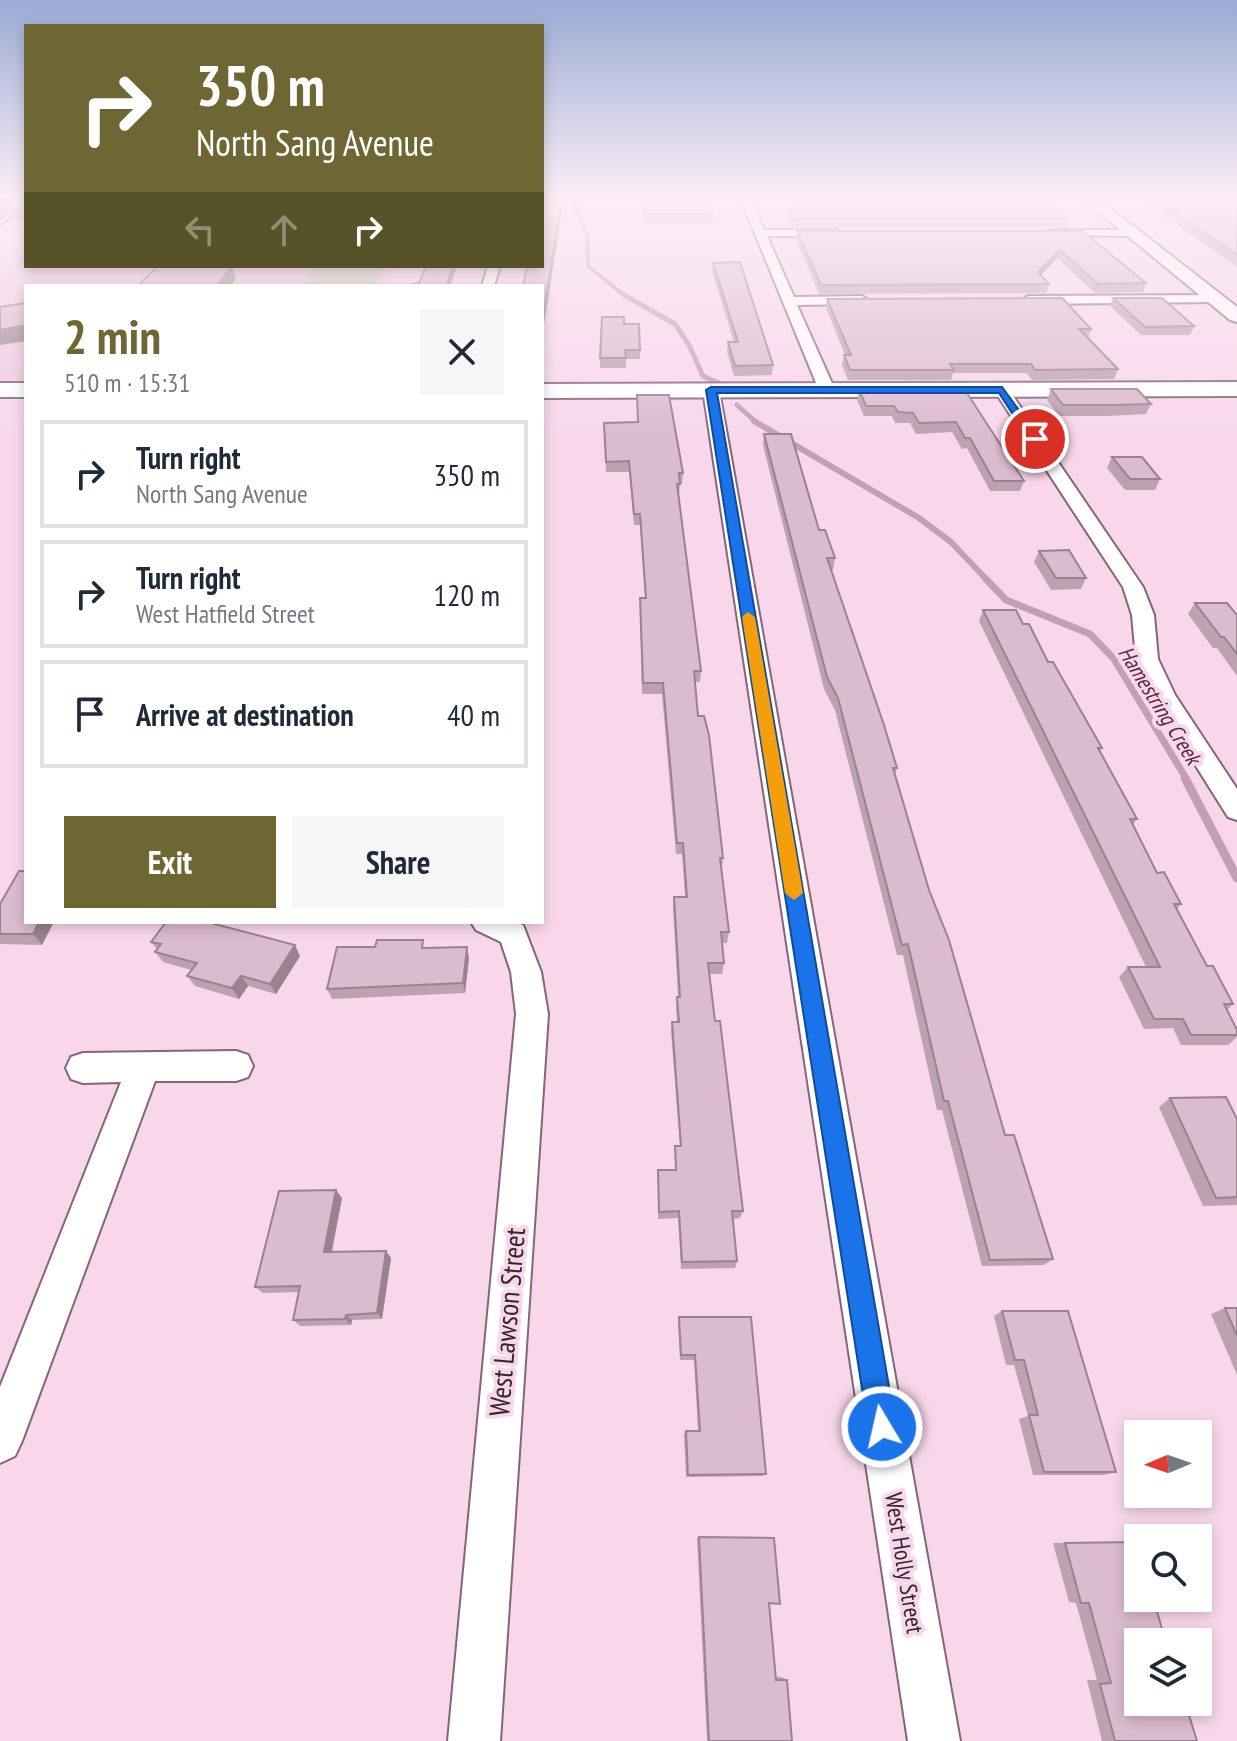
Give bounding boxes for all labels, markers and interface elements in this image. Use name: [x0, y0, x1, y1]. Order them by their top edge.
text: 350 m: [196, 49, 325, 121]
icon: right: [64, 56, 168, 160]
text: North Sang Avenue: [196, 119, 434, 166]
icon: left: [178, 208, 222, 252]
icon: ahead: [262, 208, 306, 252]
icon: right: [346, 208, 390, 252]
text: 2 min: [64, 305, 161, 367]
button: close: [420, 310, 504, 394]
text: 510 m · 15:31: [64, 366, 190, 399]
pin: [1001, 405, 1069, 473]
icon: arrive: [1013, 417, 1057, 461]
text: Turn right: [136, 438, 240, 477]
icon: right: [68, 452, 112, 496]
text: 350 m: [434, 455, 500, 494]
text: North Sang Avenue: [136, 477, 308, 510]
text: Turn right: [136, 558, 240, 597]
icon: right: [68, 572, 112, 616]
text: 120 m: [434, 575, 500, 614]
text: West Hatfield Street: [136, 597, 315, 630]
water label: Hamestring Creek: [1112, 641, 1209, 772]
icon: arrive: [68, 692, 112, 736]
text: Arrive at destination: [136, 695, 354, 734]
text: 40 m: [447, 695, 500, 734]
button: Exit: [64, 816, 276, 908]
button: Share: [292, 816, 504, 908]
street label: West Lawson Street: [480, 1226, 533, 1418]
position arrow: [840, 1385, 924, 1469]
north arrow: [1124, 1420, 1212, 1508]
map controls: [1124, 1420, 1212, 1716]
street label: West Holly Street: [878, 1490, 931, 1636]
button: search: [1124, 1524, 1212, 1612]
button: layers: [1124, 1628, 1212, 1716]

